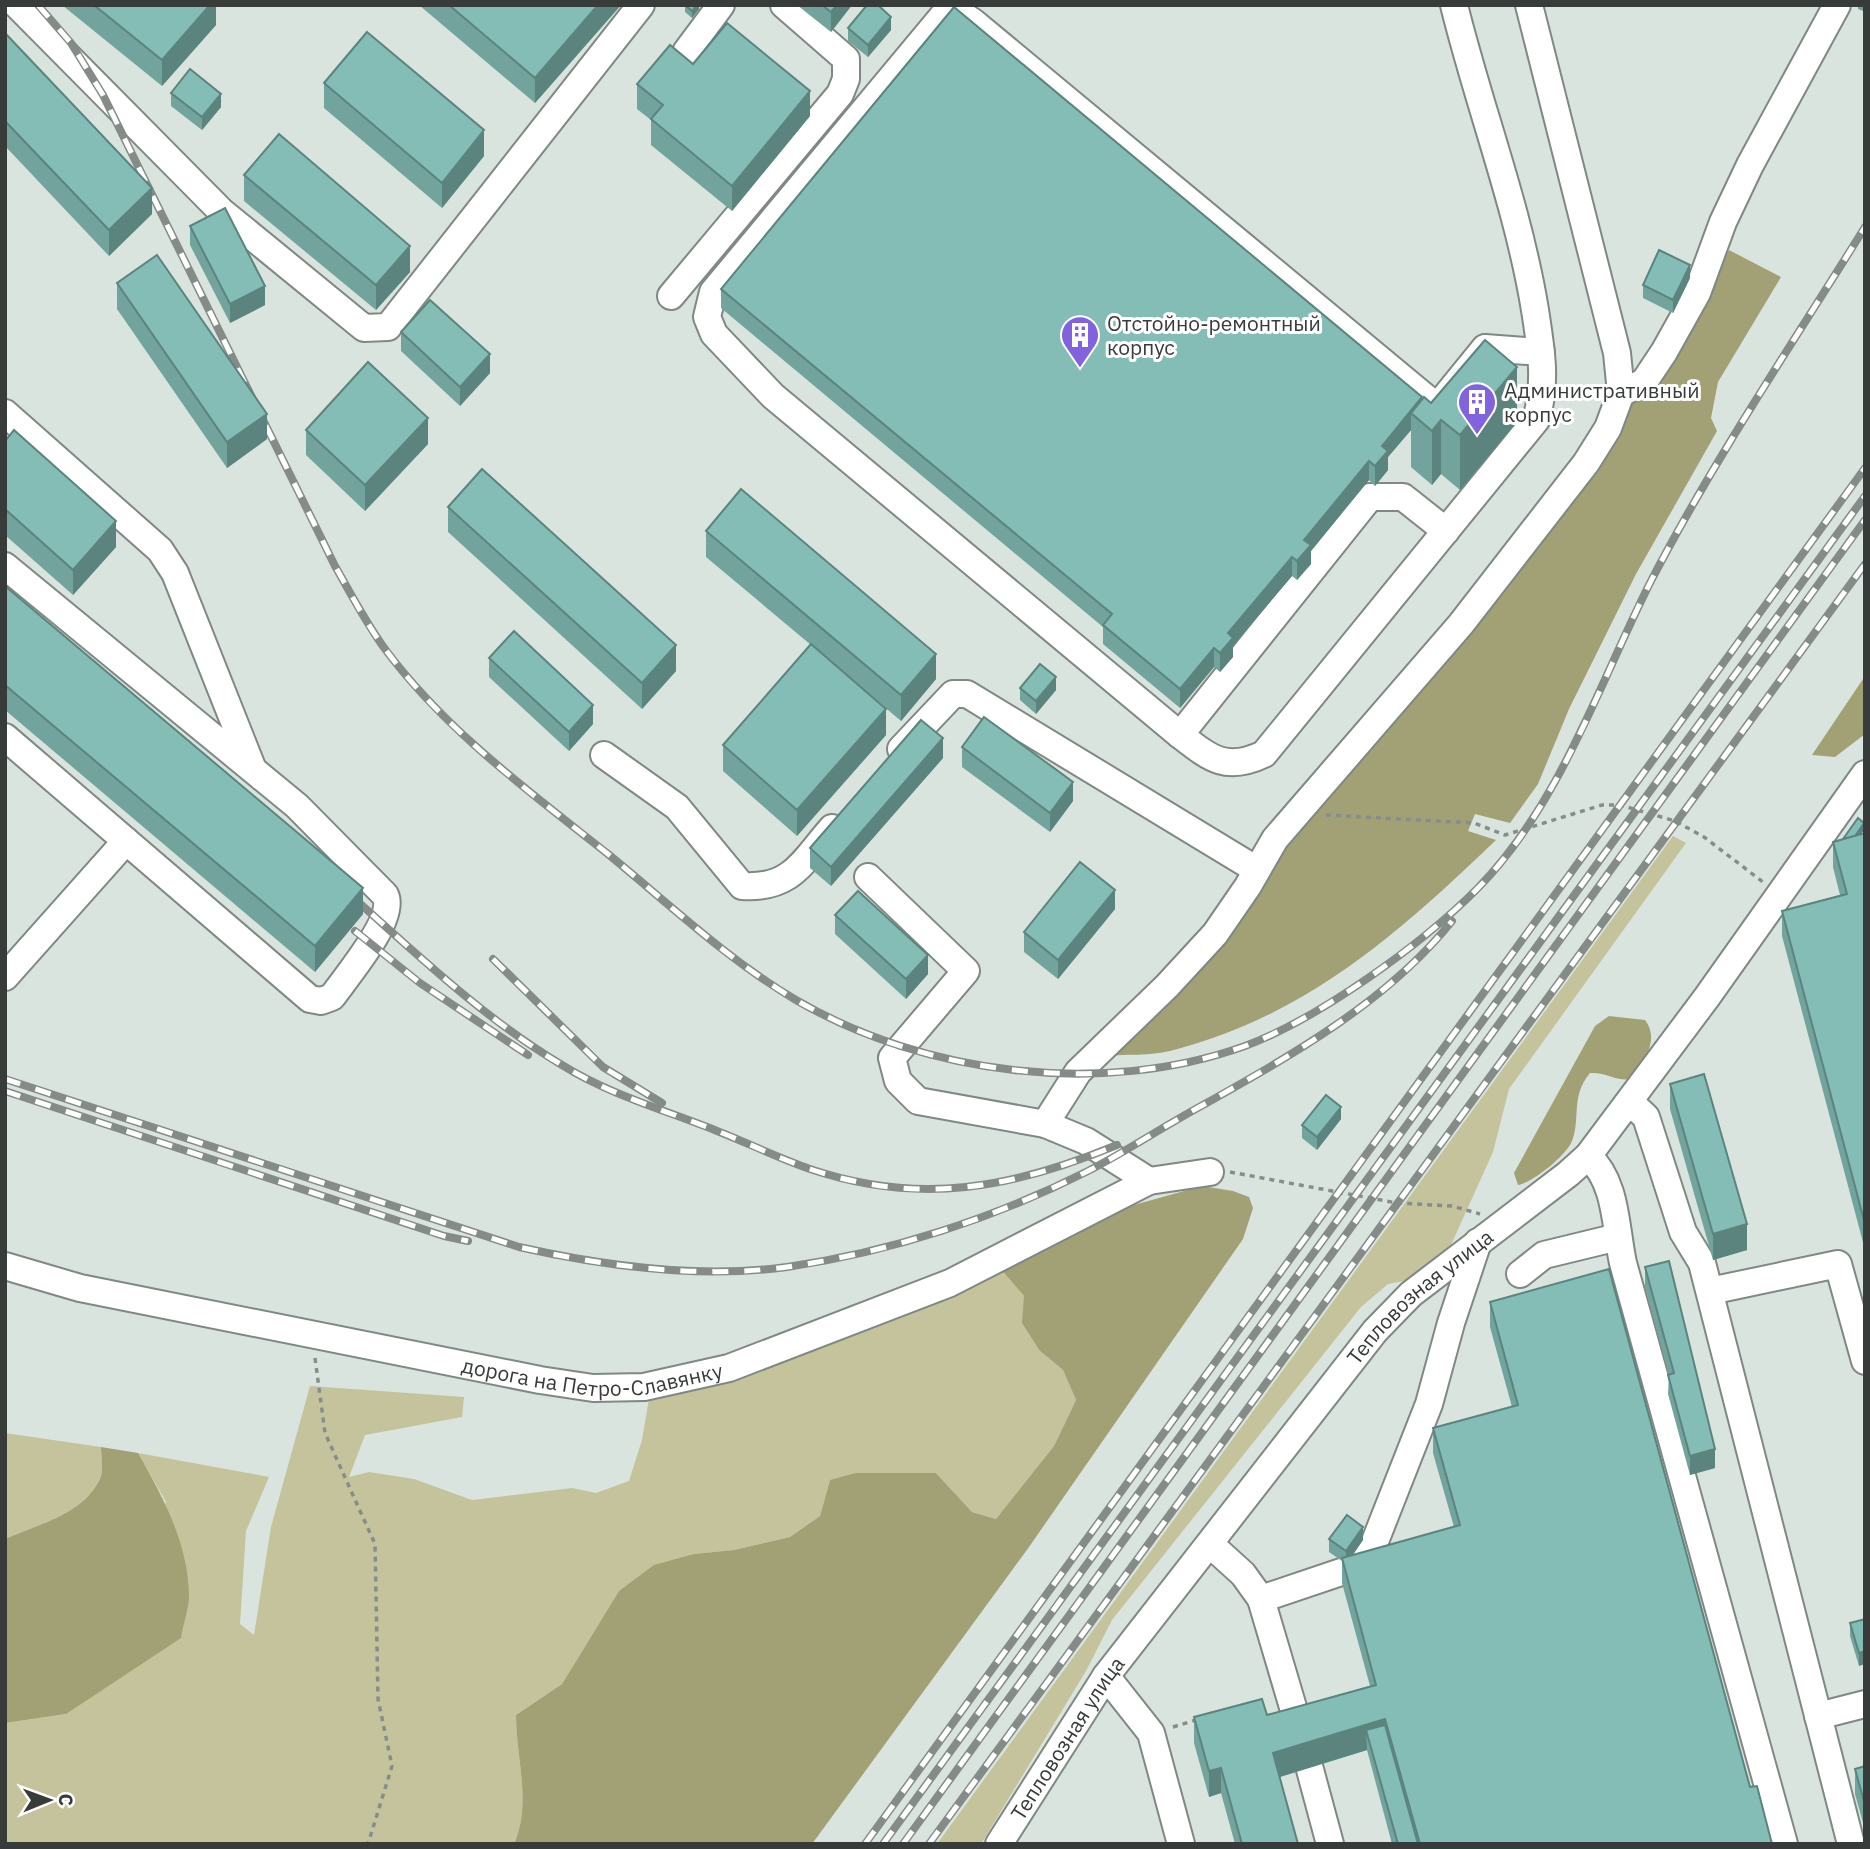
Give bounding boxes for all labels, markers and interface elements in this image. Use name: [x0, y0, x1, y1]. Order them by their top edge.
place label: Отстойно-ремонтный корпус: [1107, 309, 1321, 361]
building icon: Отстойно-ремонтный корпус: [1059, 314, 1101, 369]
place label: Административный корпус: [1504, 376, 1700, 428]
building icon: Административный корпус: [1456, 381, 1498, 436]
street label: Тепловозная улица: [1340, 1222, 1499, 1370]
street label: дорога на Петро-Славянку: [460, 1351, 726, 1403]
street label: Тепловозная улица: [1004, 1650, 1130, 1825]
north arrow: [14, 1765, 84, 1835]
text: С: [54, 1793, 78, 1806]

